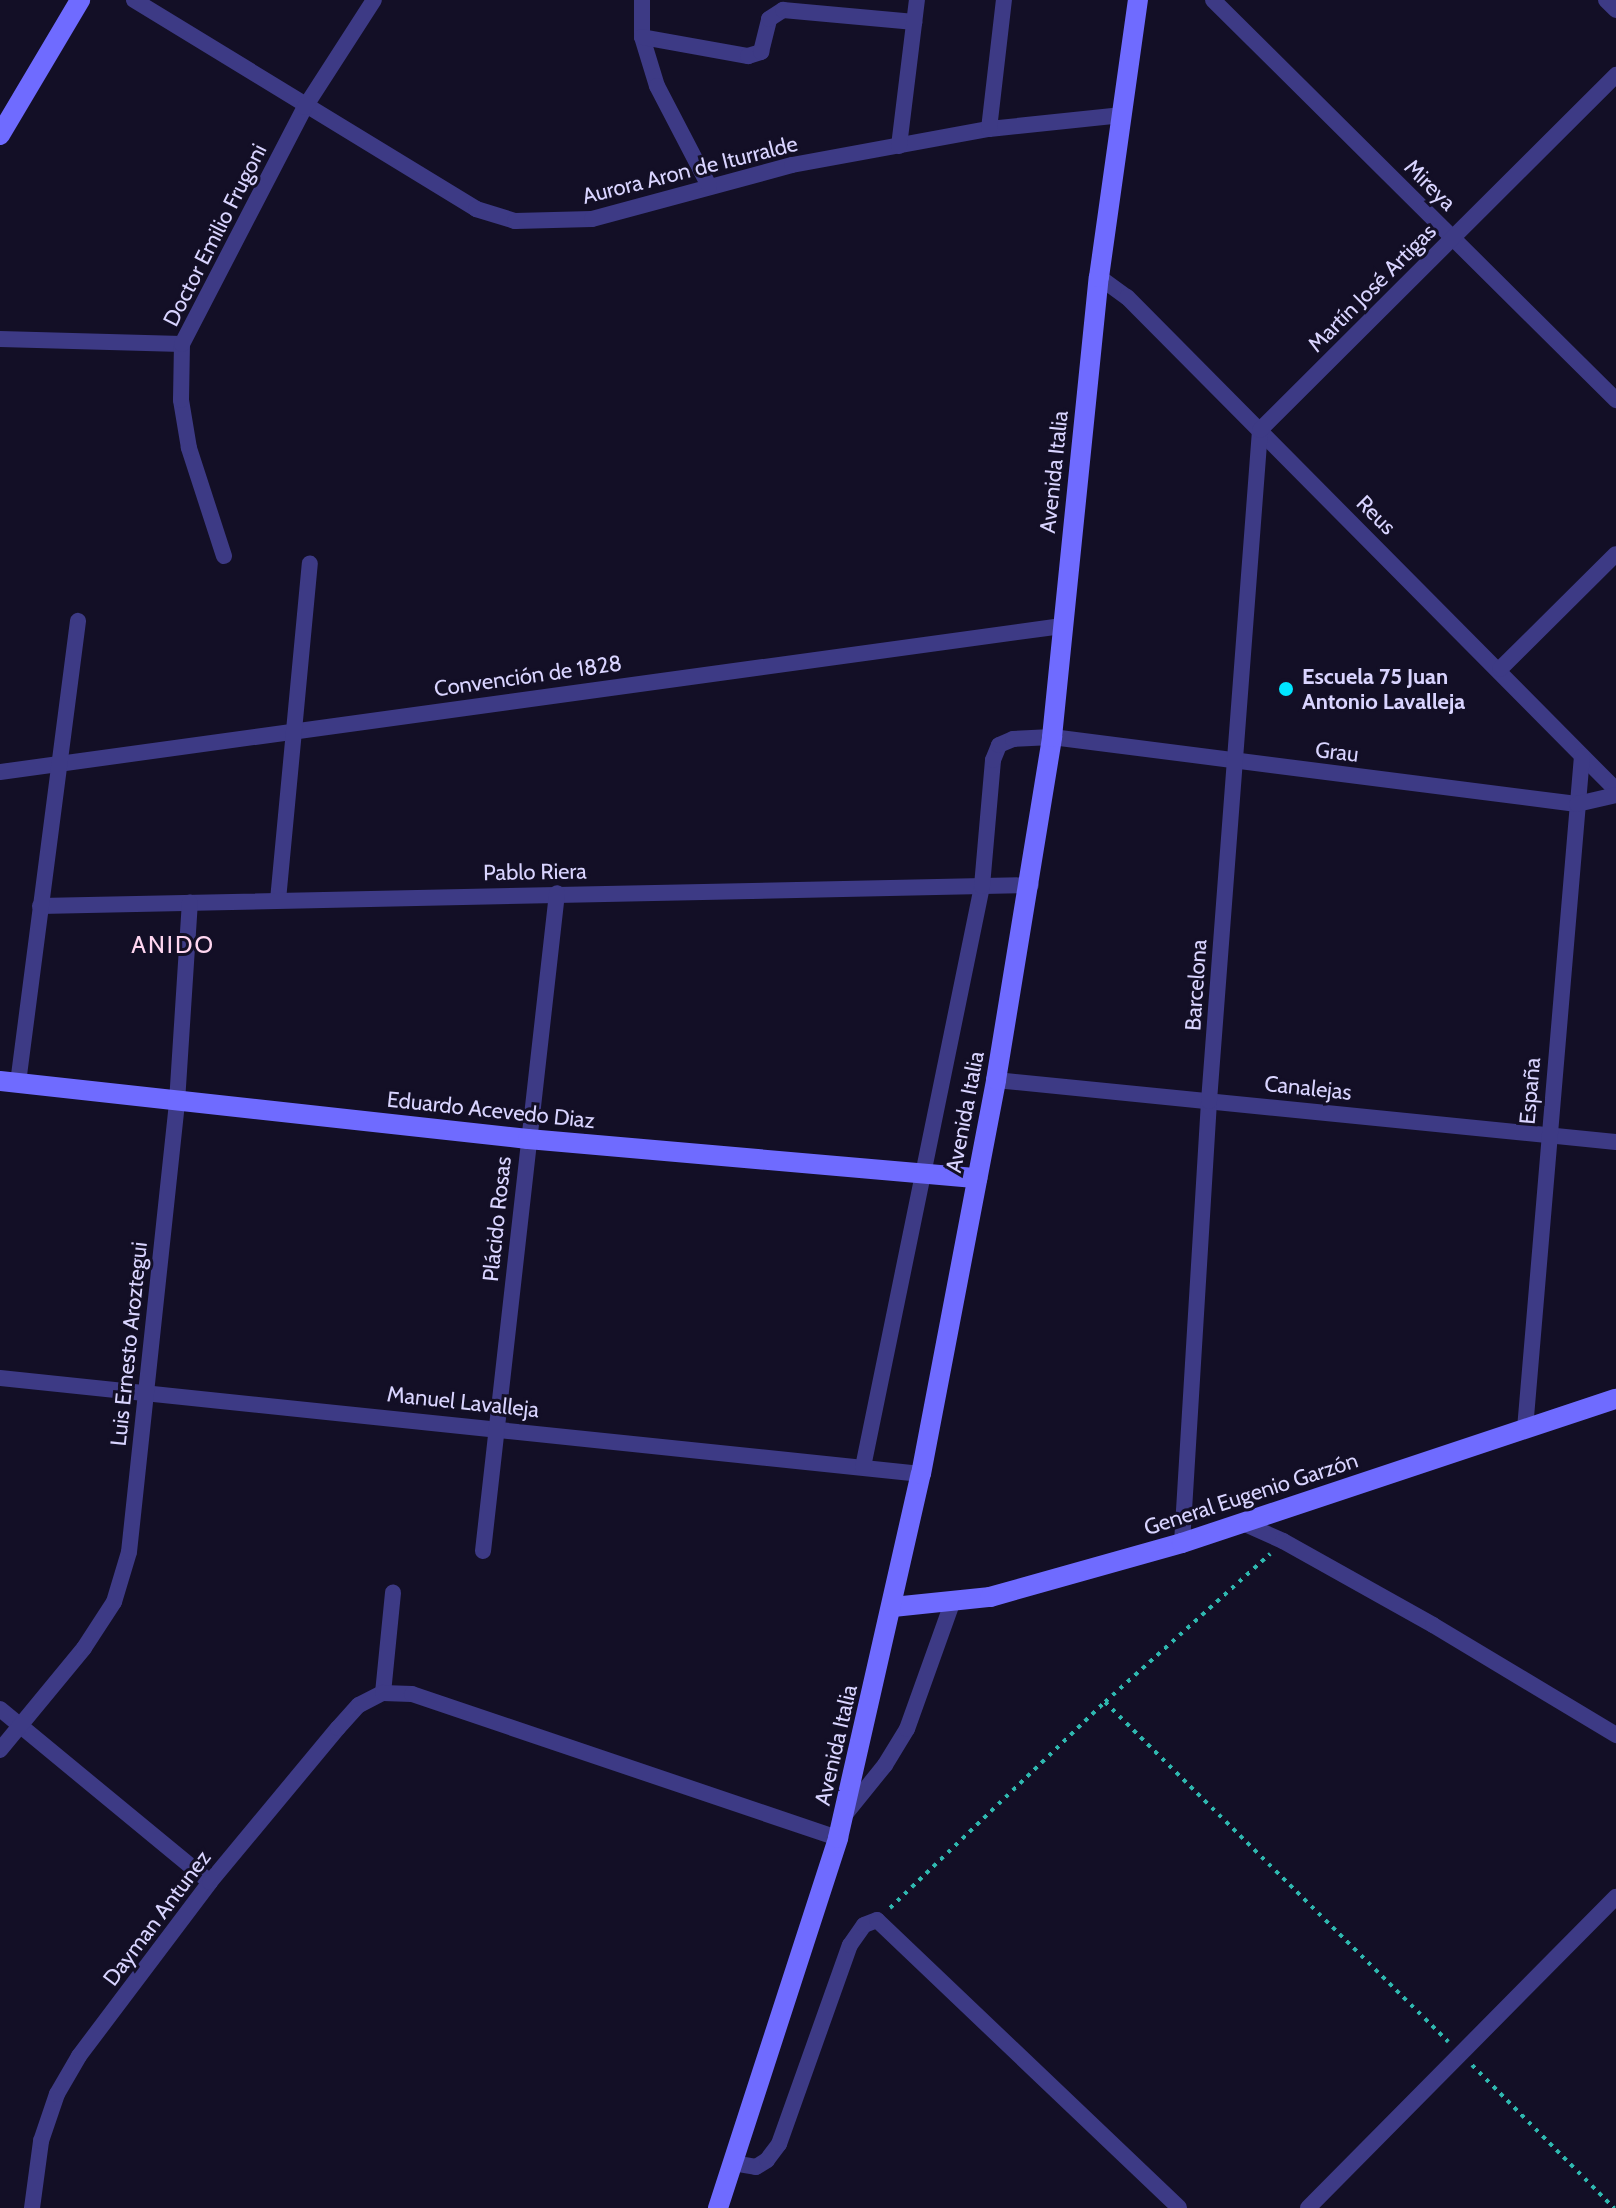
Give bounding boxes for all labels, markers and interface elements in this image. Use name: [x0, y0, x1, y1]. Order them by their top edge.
street label: Aurora Aron de Iturralde: [580, 130, 800, 210]
street label: Doctor Emilio Frugoni: [158, 139, 272, 331]
street label: Mireya: [1399, 154, 1461, 216]
street label: Martín José Artigas: [1302, 218, 1442, 358]
street label: Avenida Italia: [1034, 409, 1074, 535]
street label: Reus: [1351, 490, 1401, 540]
street label: Convención de 1828: [432, 650, 624, 702]
place label: Escuela 75 Juan Antonio Lavalleja: [1302, 663, 1465, 714]
marker: Escuela 75 Juan Antonio Lavalleja: [1277, 680, 1295, 698]
street label: Grau: [1314, 736, 1360, 768]
street label: Pablo Riera: [483, 858, 587, 886]
district label: ANIDO: [131, 931, 215, 959]
street label: Barcelona: [1180, 938, 1212, 1032]
street label: Avenida Italia: [940, 1049, 990, 1175]
street label: España: [1514, 1057, 1546, 1125]
street label: Canalejas: [1263, 1070, 1353, 1106]
street label: Eduardo Acevedo Diaz: [386, 1086, 596, 1134]
street label: Plácido Rosas: [477, 1155, 517, 1283]
street label: Luis Ernesto Aroztegui: [105, 1241, 153, 1447]
street label: Manuel Lavalleja: [386, 1381, 540, 1423]
street label: General Eugenio Garzón: [1141, 1447, 1361, 1541]
street label: Avenida Italia: [809, 1682, 863, 1808]
street label: Dayman Antunez: [98, 1845, 216, 1991]

